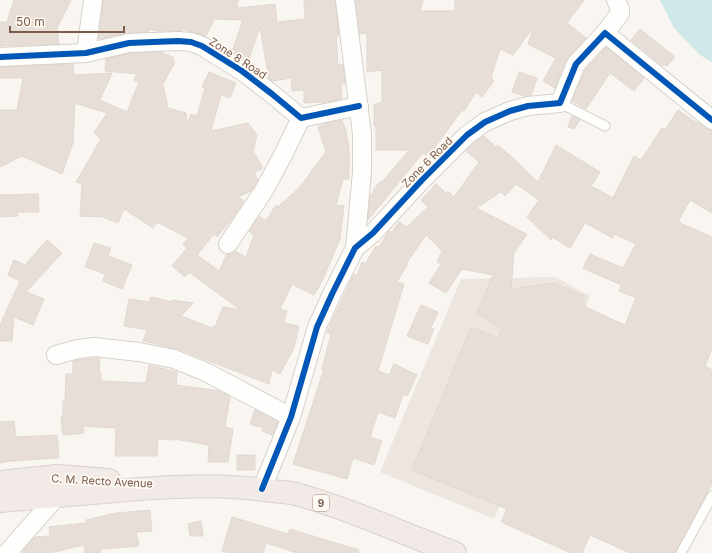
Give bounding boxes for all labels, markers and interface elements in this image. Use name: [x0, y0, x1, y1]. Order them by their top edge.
scale bar: [10, 8, 124, 34]
text: 50 m: [16, 14, 45, 29]
street label: Zone 8 Road: [207, 34, 269, 82]
street label: Zone 6 Road: [399, 134, 455, 190]
street label: C. M. Recto Avenue: [51, 471, 153, 491]
road number: 9: [313, 495, 329, 511]

